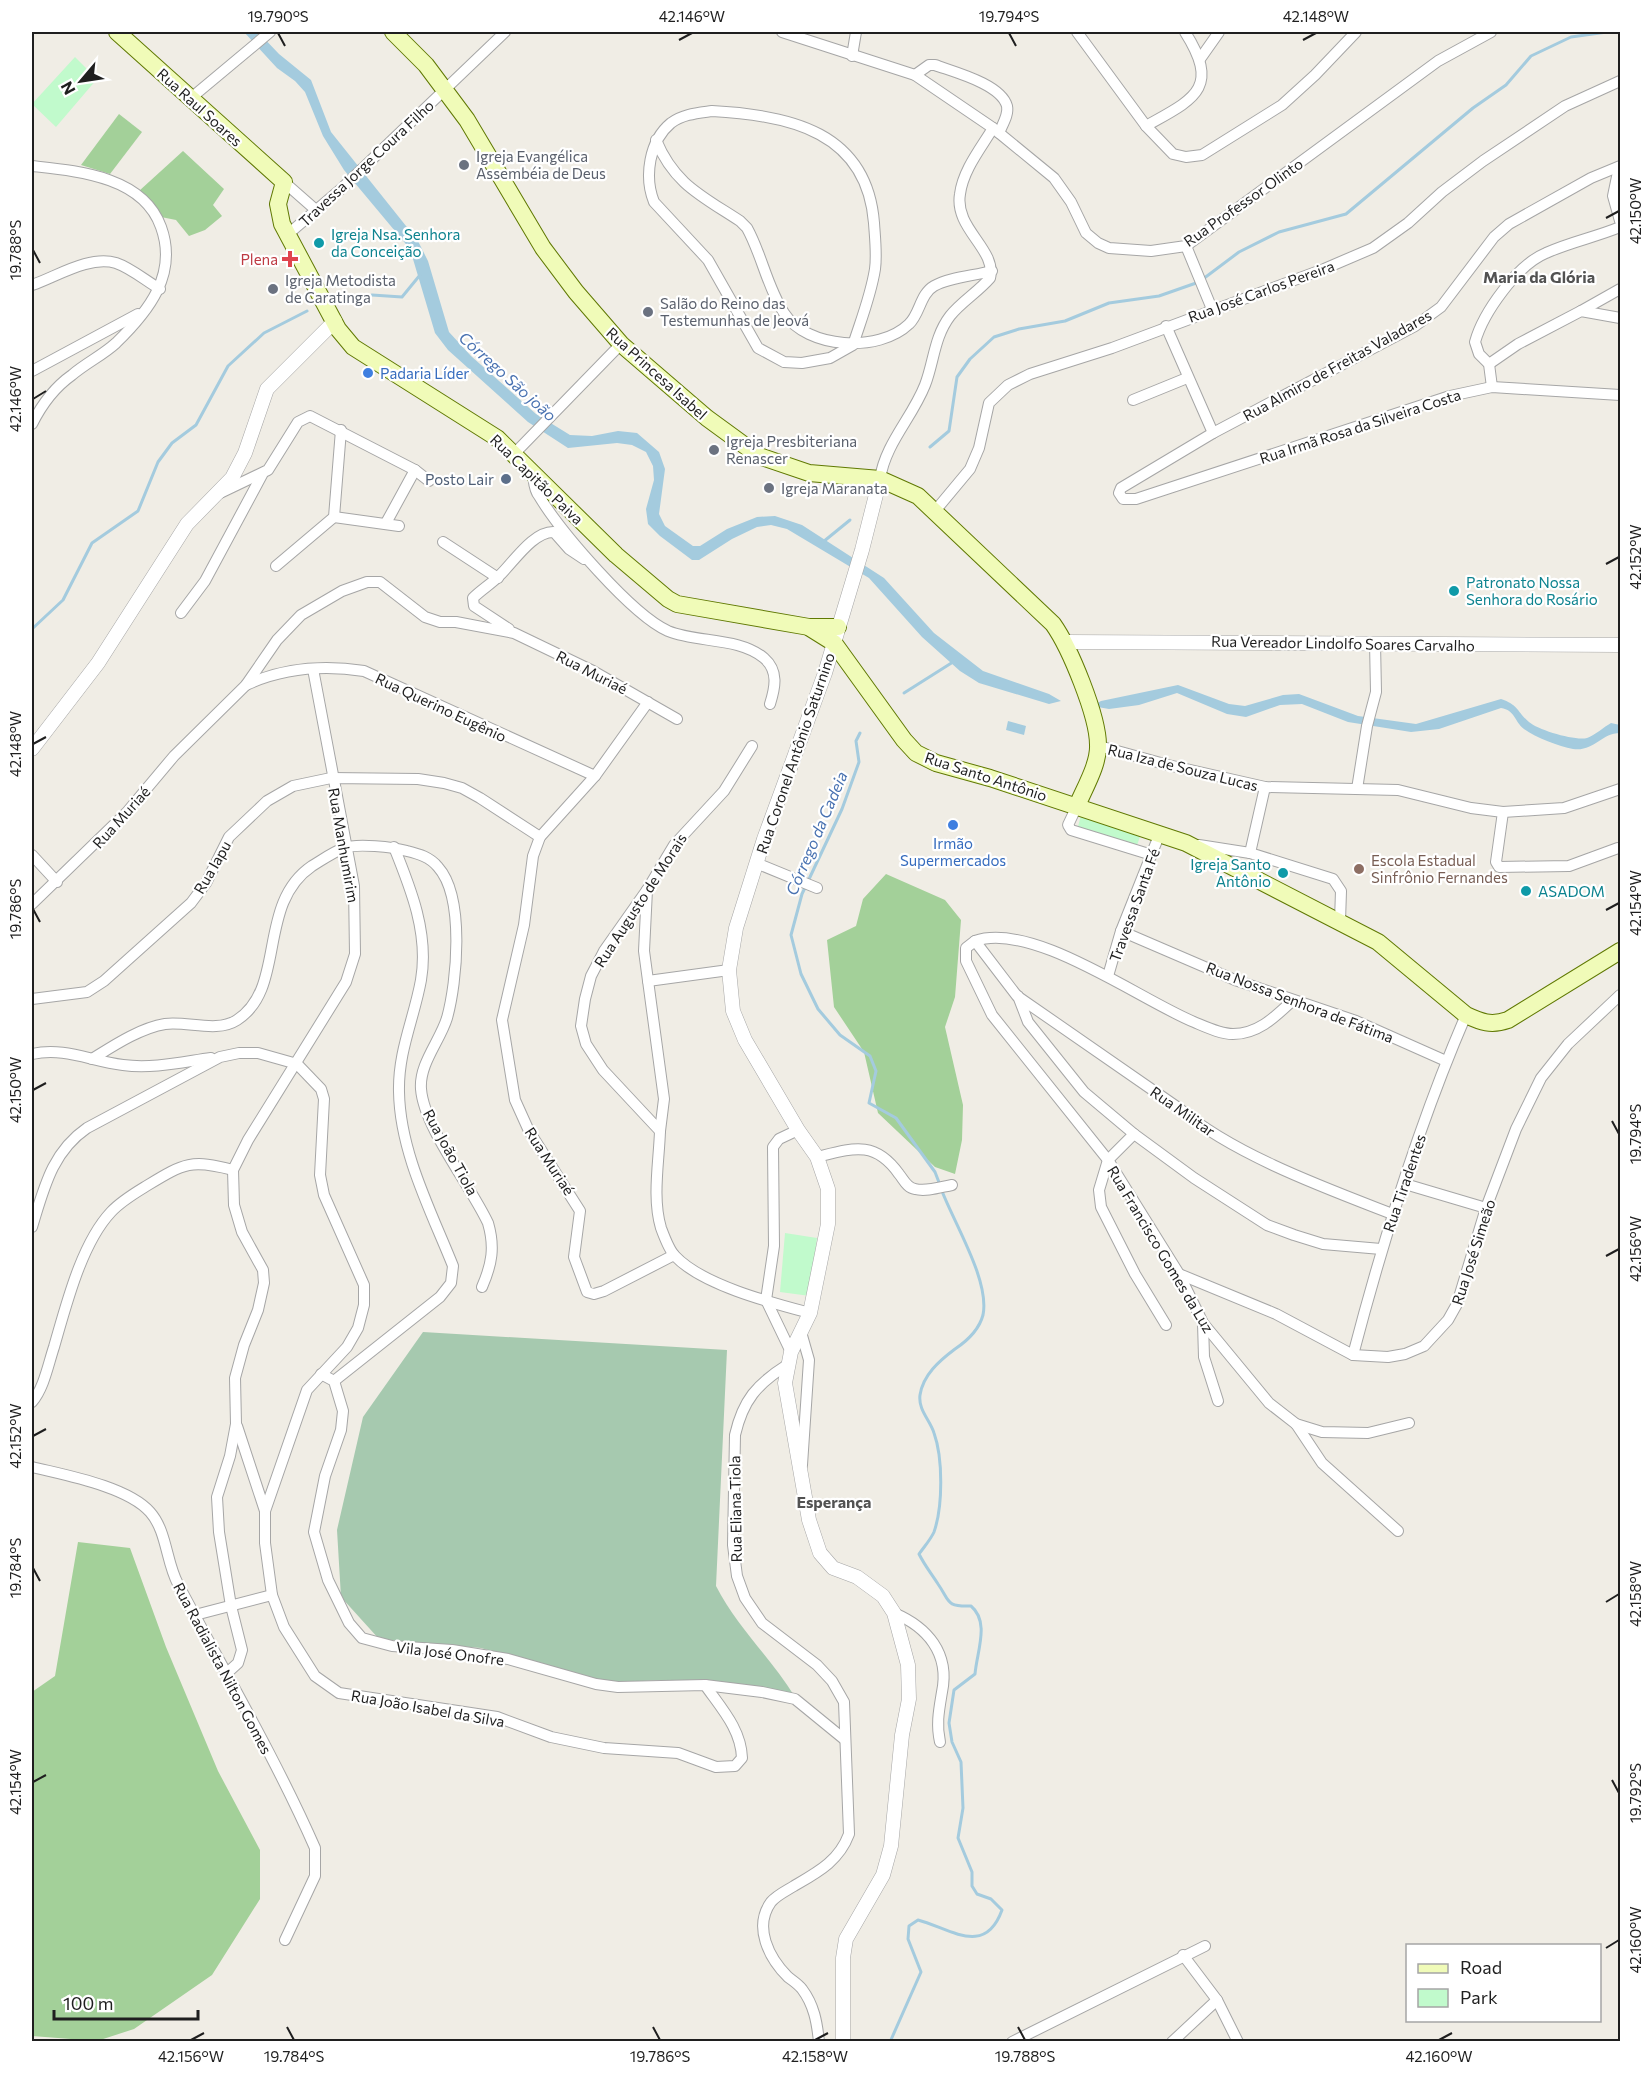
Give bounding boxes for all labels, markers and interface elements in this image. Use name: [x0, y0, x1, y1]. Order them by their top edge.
text: 19.790°S: [247, 7, 309, 25]
text: 42.146°W: [659, 7, 725, 25]
text: 19.794°S: [979, 7, 1039, 25]
text: 42.148°W: [1283, 7, 1349, 25]
north arrow: [51, 51, 111, 111]
street label: Rua Raul Soares: [154, 64, 246, 150]
text: N: [56, 79, 79, 98]
street label: Travessa Jorge Coura Filho: [295, 96, 437, 230]
place label: Igreja Evangélica Assembéia de Deus: [476, 147, 606, 182]
street label: Rua Professor Olinto: [1180, 154, 1306, 250]
marker: Igreja Evangélica Assembéia de Deus: [457, 158, 471, 172]
text: 42.150°W: [1626, 178, 1644, 244]
text: 19.788°S: [6, 220, 24, 280]
place label: Igreja Nsa. Senhora da Conceição: [331, 225, 460, 260]
marker: Igreja Nsa. Senhora da Conceição: [312, 236, 326, 250]
place label: Plena: [240, 250, 278, 268]
marker: Plena: [283, 252, 297, 266]
street label: Rua José Carlos Pereira: [1185, 256, 1337, 326]
district label: Maria da Glória: [1483, 267, 1595, 286]
place label: Igreja Metodista de Caratinga: [285, 271, 396, 306]
marker: Igreja Metodista de Caratinga: [266, 282, 280, 296]
place label: Salão do Reino das Testemunhas de Jeová: [660, 294, 809, 329]
marker: Salão do Reino das Testemunhas de Jeová: [641, 305, 655, 319]
street label: Rua Almiro de Freitas Valadares: [1240, 305, 1435, 424]
street label: Rua Princesa Isabel: [603, 323, 711, 423]
water label: Córrego São joão: [455, 327, 561, 425]
place label: Padaria Líder: [380, 364, 469, 382]
text: 42.146°W: [6, 366, 24, 432]
marker: Padaria Líder: [361, 366, 375, 380]
street label: Rua Irmã Rosa da Silveira Costa: [1257, 385, 1463, 467]
street label: Rua Capitão Paiva: [487, 430, 587, 528]
place label: Igreja Presbiteriana Renascer: [726, 432, 857, 467]
marker: Igreja Presbiteriana Renascer: [707, 443, 721, 457]
place label: Posto Lair: [425, 470, 494, 488]
marker: Posto Lair: [499, 472, 513, 486]
place label: Igreja Maranata: [781, 479, 888, 497]
marker: Igreja Maranata: [762, 481, 776, 495]
text: 42.152°W: [1626, 524, 1644, 590]
place label: Patronato Nossa Senhora do Rosário: [1466, 573, 1598, 608]
marker: Patronato Nossa Senhora do Rosário: [1447, 584, 1461, 598]
street label: Rua Vereador Lindolfo Soares Carvalho: [1211, 632, 1475, 654]
street label: Rua Muriaé: [553, 646, 631, 698]
street label: Rua Coronel Antônio Saturnino: [752, 650, 838, 856]
street label: Rua Querino Eugênio: [373, 669, 509, 745]
text: 42.148°W: [6, 711, 24, 777]
street label: Rua Iza de Souza Lucas: [1106, 740, 1260, 794]
street label: Rua Santo Antônio: [923, 748, 1049, 804]
water label: Córrego da Cadeia: [781, 768, 851, 898]
street label: Rua Muriaé: [88, 782, 154, 852]
street label: Rua Manhumirim: [325, 786, 363, 904]
marker: Irmão Supermercados: [946, 818, 960, 832]
street label: Rua Augusto de Morais: [590, 830, 690, 970]
place label: Irmão Supermercados: [900, 834, 1006, 869]
street label: Rua Iapu: [190, 837, 234, 897]
street label: Travessa Santa Fé: [1105, 846, 1163, 964]
place label: Escola Estadual Sinfrônio Fernandes: [1371, 851, 1508, 886]
place label: Igreja Santo Antônio: [1190, 855, 1271, 890]
marker: Escola Estadual Sinfrônio Fernandes: [1352, 862, 1366, 876]
marker: Igreja Santo Antônio: [1276, 866, 1290, 880]
text: 42.154°W: [1626, 870, 1644, 936]
text: 19.786°S: [6, 879, 24, 939]
place label: ASADOM: [1538, 882, 1605, 900]
marker: ASADOM: [1519, 884, 1533, 898]
street label: Rua Nossa Senhora de Fátima: [1204, 958, 1396, 1046]
text: 42.150°W: [6, 1057, 24, 1123]
street label: Rua Militar: [1147, 1082, 1219, 1140]
text: 19.794°S: [1626, 1104, 1644, 1164]
street label: Rua João Tiola: [420, 1106, 482, 1198]
street label: Rua Muriaé: [521, 1124, 579, 1198]
street label: Rua Tiradentes: [1379, 1132, 1429, 1234]
street label: Rua Francisco Gomes da Luz: [1104, 1162, 1218, 1336]
street label: Rua José Simeão: [1447, 1197, 1499, 1307]
text: 42.156°W: [1626, 1216, 1644, 1282]
text: 42.152°W: [6, 1403, 24, 1469]
street label: Rua Eliana Tiola: [725, 1455, 745, 1563]
district label: Esperança: [796, 1492, 872, 1511]
text: 19.784°S: [6, 1538, 24, 1598]
text: 42.158°W: [1626, 1561, 1644, 1627]
street label: Rua Radialista Nilton Gomes: [170, 1579, 276, 1757]
street label: Vila José Onofre: [395, 1637, 505, 1669]
street label: Rua João Isabel da Silva: [350, 1686, 506, 1730]
text: 42.154°W: [6, 1749, 24, 1815]
text: 19.792°S: [1626, 1763, 1644, 1823]
text: 42.160°W: [1626, 1906, 1644, 1974]
legend: [1406, 1944, 1601, 2022]
text: Road: [1460, 1956, 1502, 1978]
scale bar: [54, 1983, 198, 2021]
text: Park: [1460, 1986, 1498, 2008]
text: 100 m: [63, 1992, 113, 2014]
text: 42.156°W: [158, 2047, 224, 2065]
text: 19.784°S: [264, 2047, 324, 2065]
text: 19.786°S: [630, 2047, 690, 2065]
text: 42.158°W: [782, 2047, 848, 2065]
text: 19.788°S: [995, 2047, 1055, 2065]
text: 42.160°W: [1405, 2047, 1473, 2065]

